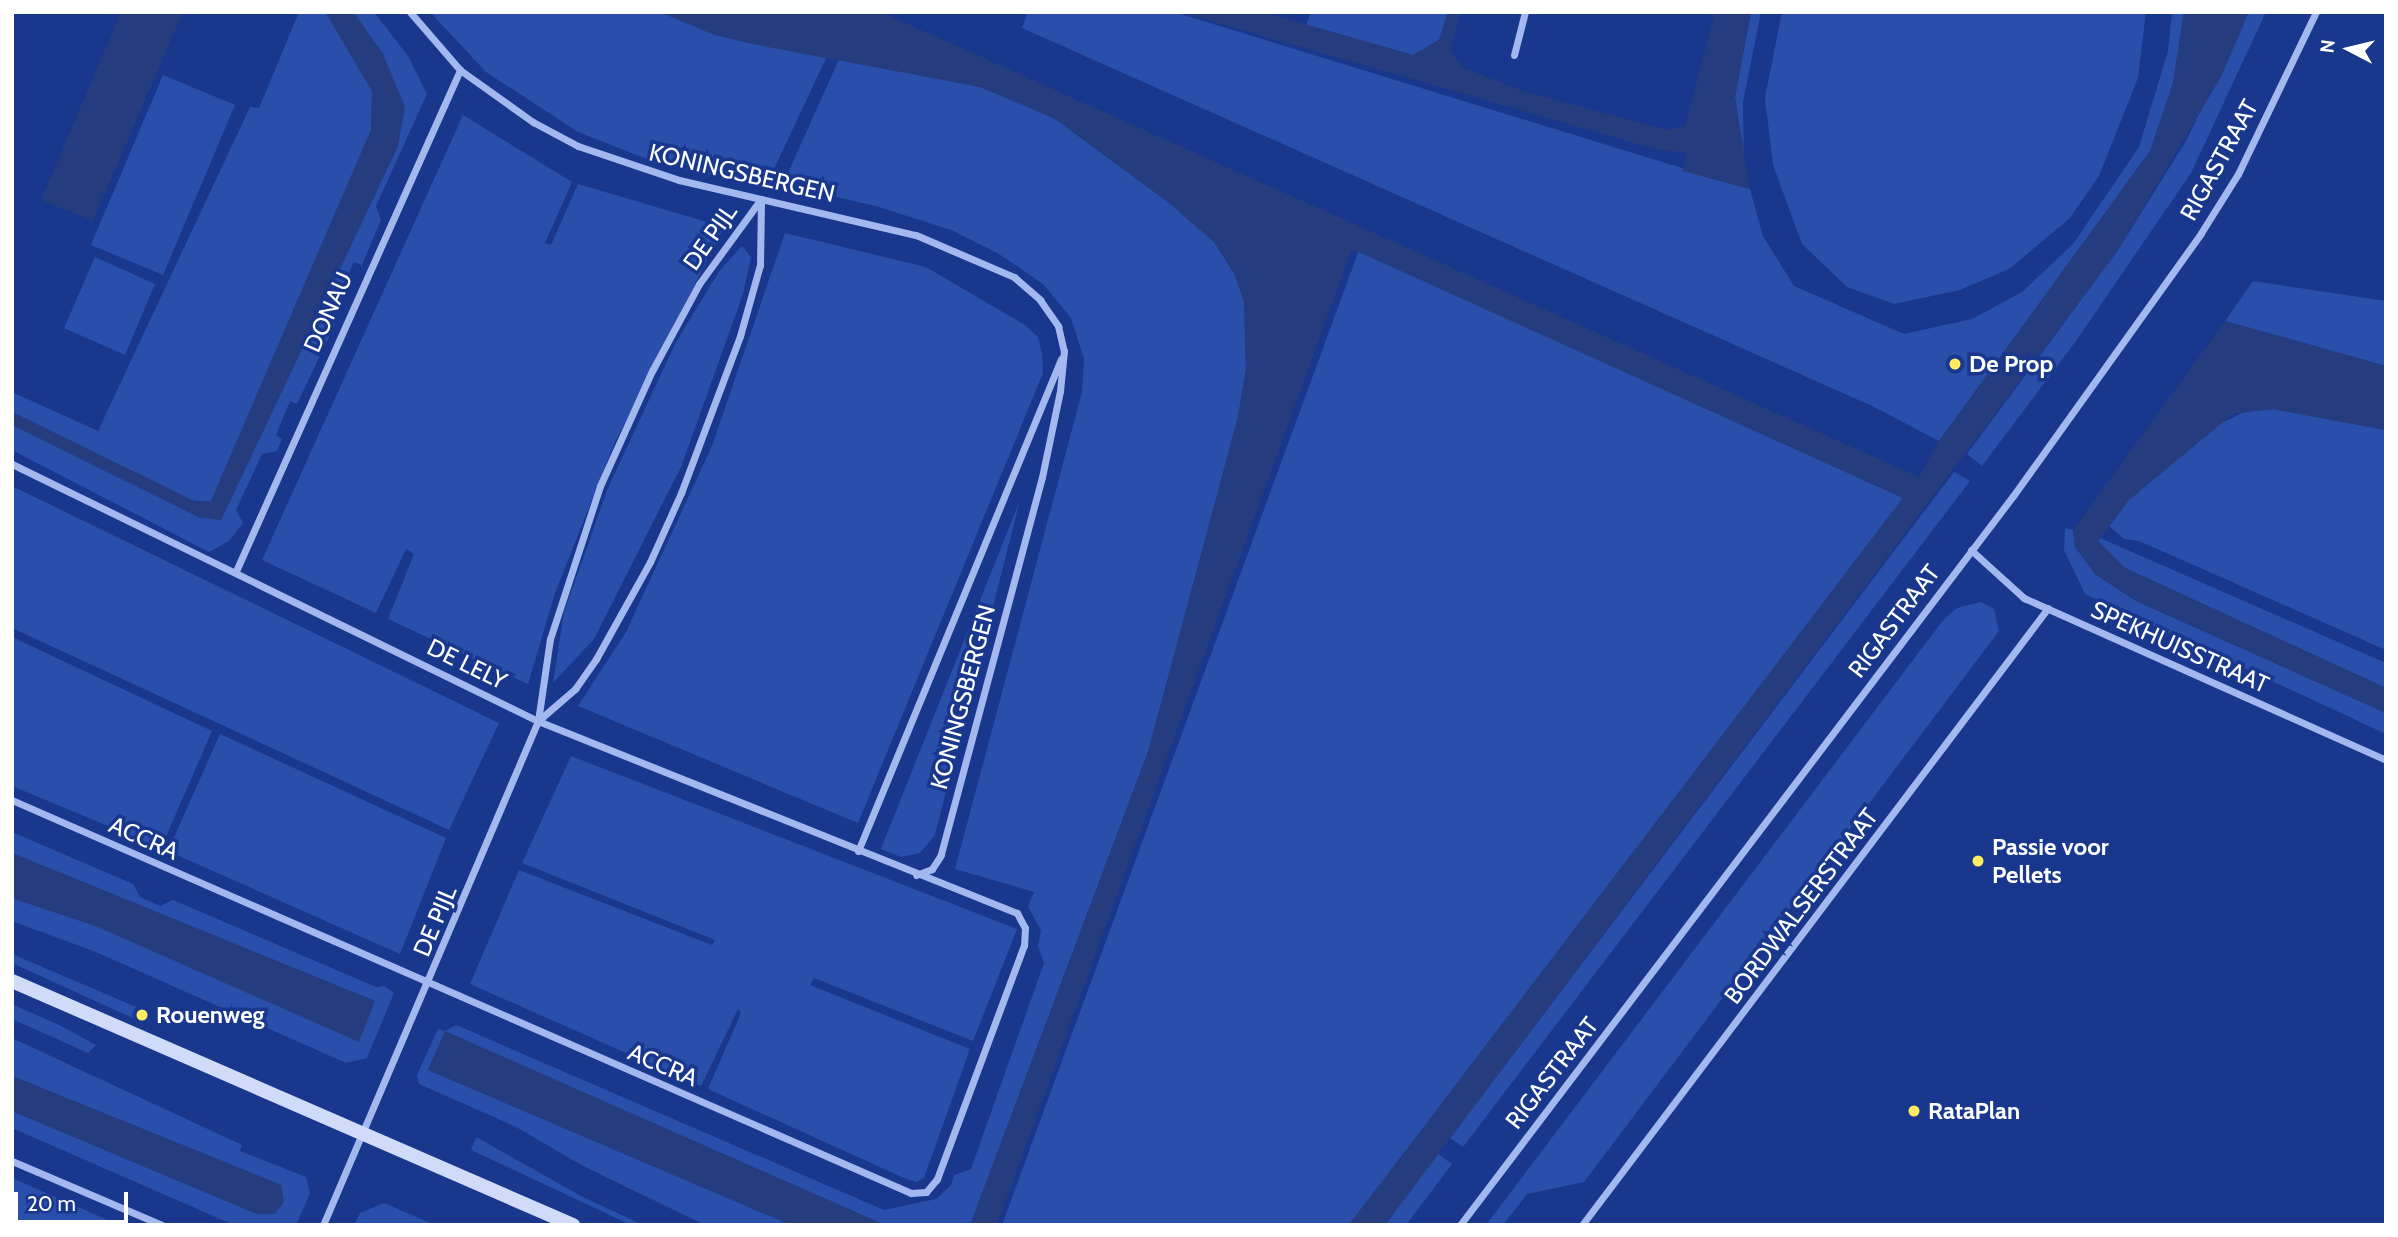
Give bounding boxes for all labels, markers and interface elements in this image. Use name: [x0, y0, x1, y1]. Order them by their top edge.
north arrow: [2314, 14, 2384, 84]
text: N: [2315, 38, 2340, 54]
street label: RIGASTRAAT: [2174, 94, 2264, 226]
street label: KONINGSBERGEN: [646, 138, 838, 208]
street label: DE PIJL: [677, 198, 743, 276]
street label: DONAU: [298, 268, 358, 356]
place label: De Prop: [1969, 350, 2053, 378]
marker: De Prop: [1947, 356, 1963, 372]
street label: RIGASTRAAT: [1842, 559, 1946, 683]
street label: SPEKHUISSTRAAT: [2087, 595, 2273, 699]
street label: KONINGSBERGEN: [925, 602, 1001, 792]
street label: DE LELY: [423, 632, 511, 696]
street label: BORDWALSERSTRAAT: [1718, 803, 1884, 1009]
street label: ACCRA: [105, 810, 183, 866]
place label: Passie voor Pellets: [1992, 833, 2109, 889]
marker: Passie voor Pellets: [1970, 853, 1986, 869]
street label: DE PIJL: [407, 881, 463, 961]
place label: Rouenweg: [156, 1001, 265, 1029]
marker: Rouenweg: [134, 1007, 150, 1023]
street label: RIGASTRAAT: [1499, 1011, 1605, 1135]
street label: ACCRA: [624, 1037, 702, 1093]
place label: RataPlan: [1928, 1097, 2020, 1125]
marker: RataPlan: [1906, 1103, 1922, 1119]
scale bar: [18, 1178, 131, 1222]
text: 20 m: [27, 1191, 76, 1216]

